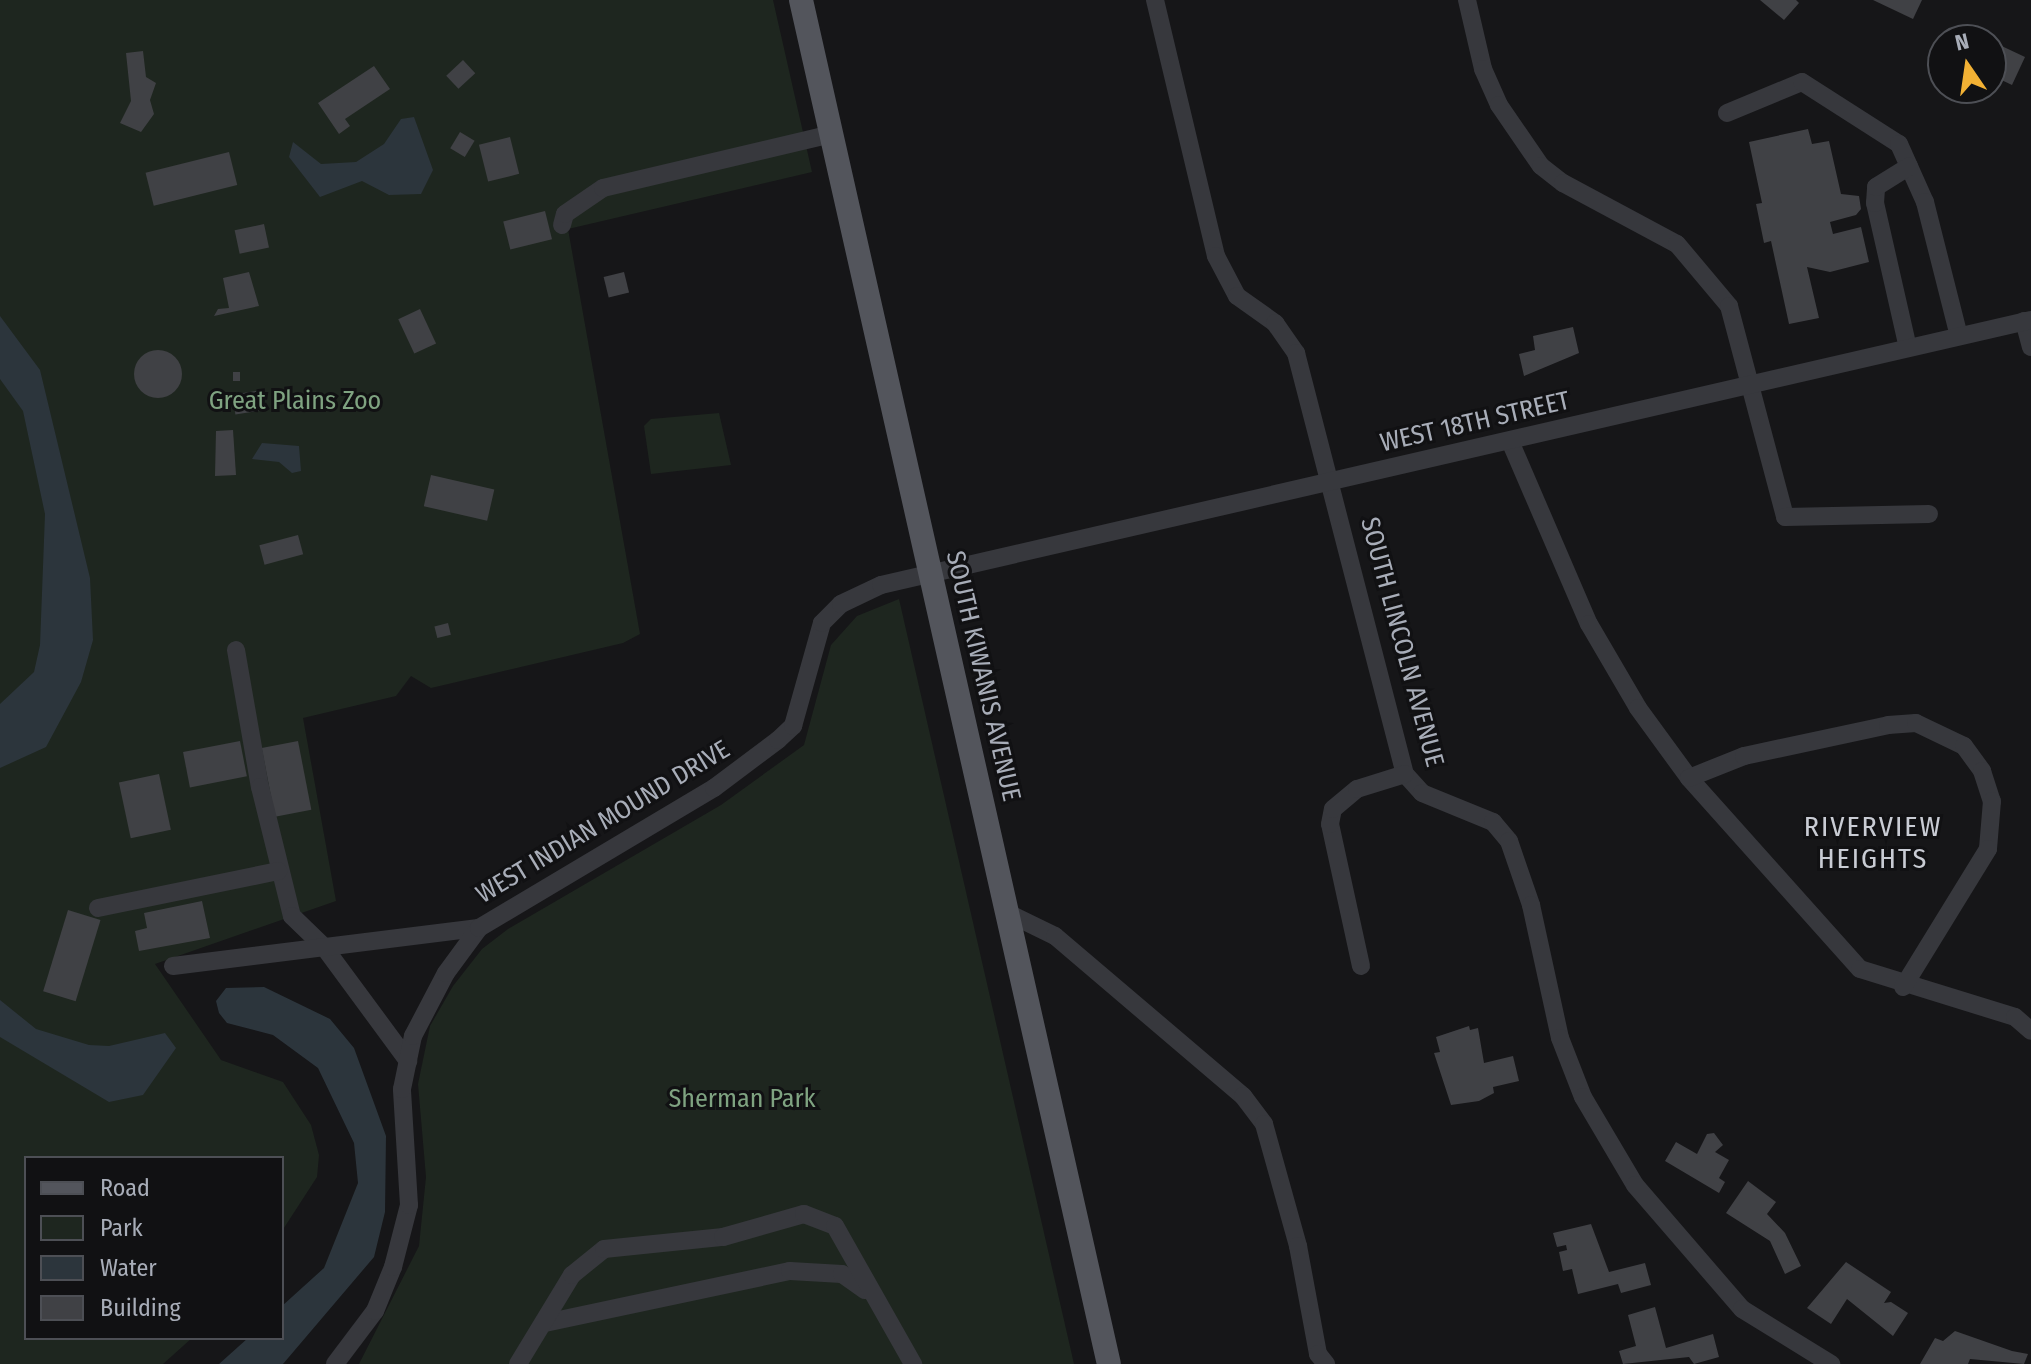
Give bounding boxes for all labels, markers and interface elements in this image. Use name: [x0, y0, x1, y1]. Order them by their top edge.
north arrow: [1927, 24, 2007, 104]
text: N: [1952, 27, 1971, 57]
park label: Great Plains Zoo: [209, 385, 381, 417]
street label: WEST 18TH STREET: [1377, 385, 1573, 459]
street label: SOUTH LINCOLN AVENUE: [1354, 514, 1450, 770]
street label: SOUTH KIWANIS AVENUE: [939, 548, 1027, 804]
street label: WEST INDIAN MOUND DRIVE: [471, 734, 735, 910]
district label: RIVERVIEW HEIGHTS: [1804, 810, 1942, 876]
park label: Sherman Park: [668, 1083, 816, 1115]
legend: [24, 1156, 284, 1340]
text: Road: [100, 1174, 150, 1202]
text: Park: [100, 1214, 143, 1242]
text: Water: [100, 1254, 157, 1282]
text: Building: [100, 1294, 181, 1322]

